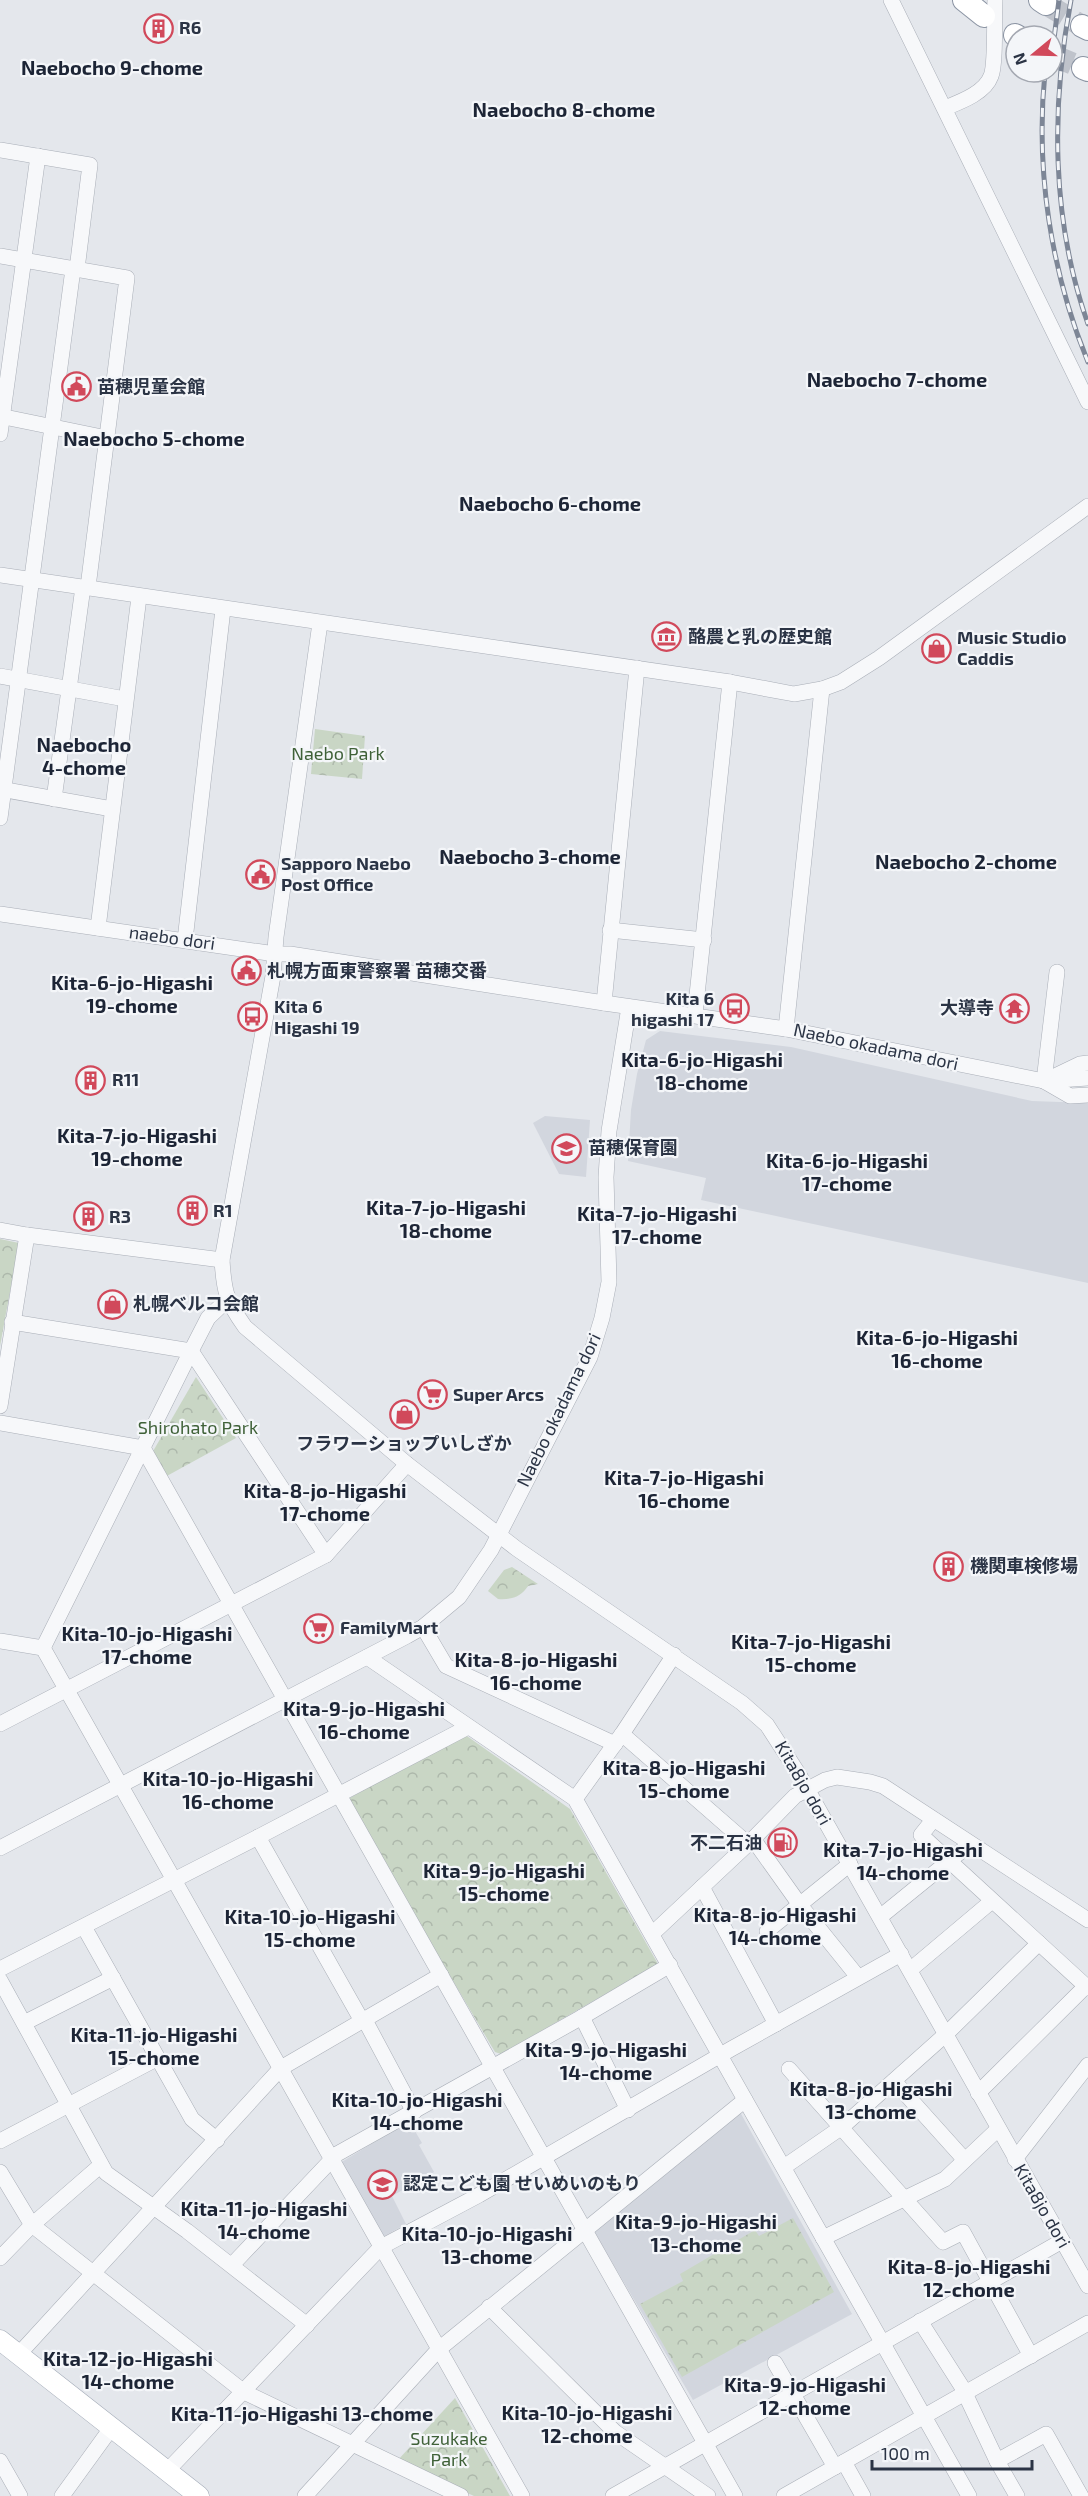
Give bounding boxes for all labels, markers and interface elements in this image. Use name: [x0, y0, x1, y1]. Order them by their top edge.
building icon: R6: [142, 12, 174, 44]
place label: R6: [179, 16, 201, 38]
north arrow: [1004, 24, 1064, 84]
text: N: [1008, 50, 1030, 68]
district label: Naebocho 9-chome: [21, 55, 203, 79]
district label: Naebocho 8-chome: [473, 97, 655, 121]
district label: Naebocho 7-chome: [807, 367, 987, 391]
public building icon: 苗穂児童会館: [60, 371, 92, 403]
place label: 苗穂児童会館: [97, 375, 205, 397]
district label: Naebocho 5-chome: [63, 426, 245, 450]
district label: Naebocho 6-chome: [459, 491, 641, 515]
museum icon: 酪農と乳の歴史館: [651, 621, 683, 653]
place label: 酪農と乳の歴史館: [688, 625, 832, 647]
place label: Music Studio Caddis: [957, 626, 1067, 669]
shop icon: Music Studio Caddis: [920, 632, 952, 664]
district label: Naebocho 4-chome: [37, 732, 131, 779]
park label: Naebo Park: [291, 742, 385, 764]
district label: Naebocho 3-chome: [439, 844, 621, 868]
district label: Naebocho 2-chome: [875, 849, 1057, 873]
place label: Sapporo Naebo Post Office: [281, 852, 411, 895]
public building icon: Sapporo Naebo Post Office: [244, 858, 276, 890]
street label: naebo dori: [128, 920, 217, 954]
public building icon: 札幌方面東警察署 苗穂交番: [230, 955, 262, 987]
place label: 札幌方面東警察署 苗穂交番: [267, 959, 487, 981]
district label: Kita-6-jo-Higashi 19-chome: [51, 970, 213, 1017]
place label: Kita 6 higashi 17: [631, 987, 714, 1030]
temple icon: 大導寺: [999, 992, 1031, 1024]
bus stop icon: Kita 6 higashi 17: [719, 993, 751, 1025]
place label: Kita 6 Higashi 19: [274, 995, 360, 1038]
place label: 大導寺: [940, 996, 994, 1018]
bus stop icon: Kita 6 Higashi 19: [237, 1001, 269, 1033]
street label: Naebo okadama dori: [792, 1018, 961, 1074]
district label: Kita-6-jo-Higashi 18-chome: [621, 1047, 783, 1094]
building icon: R11: [75, 1064, 107, 1096]
place label: R11: [112, 1068, 139, 1090]
district label: Kita-7-jo-Higashi 19-chome: [57, 1123, 217, 1170]
school or university icon: 苗穂保育園: [551, 1132, 583, 1164]
place label: 苗穂保育園: [588, 1136, 678, 1158]
district label: Kita-6-jo-Higashi 17-chome: [766, 1148, 928, 1195]
building icon: R1: [176, 1195, 208, 1227]
district label: Kita-7-jo-Higashi 18-chome: [366, 1195, 526, 1242]
place label: R1: [213, 1199, 232, 1221]
building icon: R3: [72, 1201, 104, 1233]
district label: Kita-7-jo-Higashi 17-chome: [577, 1201, 737, 1248]
place label: R3: [109, 1205, 131, 1227]
shop icon: 札幌ベルコ会館: [96, 1288, 128, 1320]
place label: 札幌ベルコ会館: [133, 1292, 259, 1314]
district label: Kita-6-jo-Higashi 16-chome: [856, 1325, 1018, 1372]
street label: Naebo okadama dori: [511, 1329, 605, 1490]
supermarket icon: Super Arcs: [416, 1379, 448, 1411]
place label: Super Arcs: [453, 1383, 544, 1405]
shop icon: フラワーショップいしざか: [388, 1399, 420, 1431]
park label: Shirohato Park: [138, 1416, 258, 1438]
place label: フラワーショップいしざか: [296, 1432, 512, 1454]
district label: Kita-7-jo-Higashi 16-chome: [604, 1465, 764, 1512]
district label: Kita-8-jo-Higashi 17-chome: [244, 1478, 406, 1525]
building icon: 機関車検修場: [933, 1550, 965, 1582]
place label: 機関車検修場: [970, 1554, 1078, 1576]
supermarket icon: FamilyMart: [303, 1612, 335, 1644]
place label: FamilyMart: [340, 1616, 439, 1638]
district label: Kita-10-jo-Higashi 17-chome: [61, 1621, 233, 1668]
district label: Kita-7-jo-Higashi 15-chome: [731, 1629, 891, 1676]
district label: Kita-8-jo-Higashi 16-chome: [455, 1647, 617, 1694]
district label: Kita-9-jo-Higashi 16-chome: [283, 1696, 445, 1743]
street label: Kita8jo dori: [771, 1736, 837, 1829]
district label: Kita-8-jo-Higashi 15-chome: [603, 1755, 765, 1802]
district label: Kita-10-jo-Higashi 16-chome: [142, 1766, 314, 1813]
fuel station icon: 不二石油: [767, 1827, 799, 1859]
place label: 不二石油: [690, 1831, 762, 1853]
district label: Kita-7-jo-Higashi 14-chome: [823, 1837, 983, 1884]
district label: Kita-9-jo-Higashi 15-chome: [423, 1858, 585, 1905]
district label: Kita-8-jo-Higashi 14-chome: [694, 1902, 856, 1949]
district label: Kita-10-jo-Higashi 15-chome: [224, 1904, 396, 1951]
district label: Kita-11-jo-Higashi 15-chome: [70, 2022, 238, 2069]
district label: Kita-9-jo-Higashi 14-chome: [525, 2037, 687, 2084]
district label: Kita-8-jo-Higashi 13-chome: [790, 2076, 952, 2123]
district label: Kita-10-jo-Higashi 14-chome: [331, 2087, 503, 2134]
street label: Kita8jo dori: [1010, 2159, 1076, 2252]
school or university icon: 認定こども園 せいめいのもり: [366, 2168, 398, 2200]
place label: 認定こども園 せいめいのもり: [403, 2172, 641, 2194]
district label: Kita-11-jo-Higashi 14-chome: [180, 2196, 348, 2243]
district label: Kita-9-jo-Higashi 13-chome: [615, 2209, 777, 2256]
district label: Kita-10-jo-Higashi 13-chome: [401, 2221, 573, 2268]
district label: Kita-8-jo-Higashi 12-chome: [888, 2254, 1050, 2301]
district label: Kita-12-jo-Higashi 14-chome: [43, 2346, 213, 2393]
district label: Kita-9-jo-Higashi 12-chome: [724, 2372, 886, 2419]
district label: Kita-10-jo-Higashi 12-chome: [501, 2400, 673, 2447]
district label: Kita-11-jo-Higashi 13-chome: [171, 2401, 433, 2425]
park label: Suzukake Park: [410, 2427, 488, 2470]
scale bar: [872, 2433, 1032, 2471]
text: 100 m: [881, 2442, 930, 2464]

